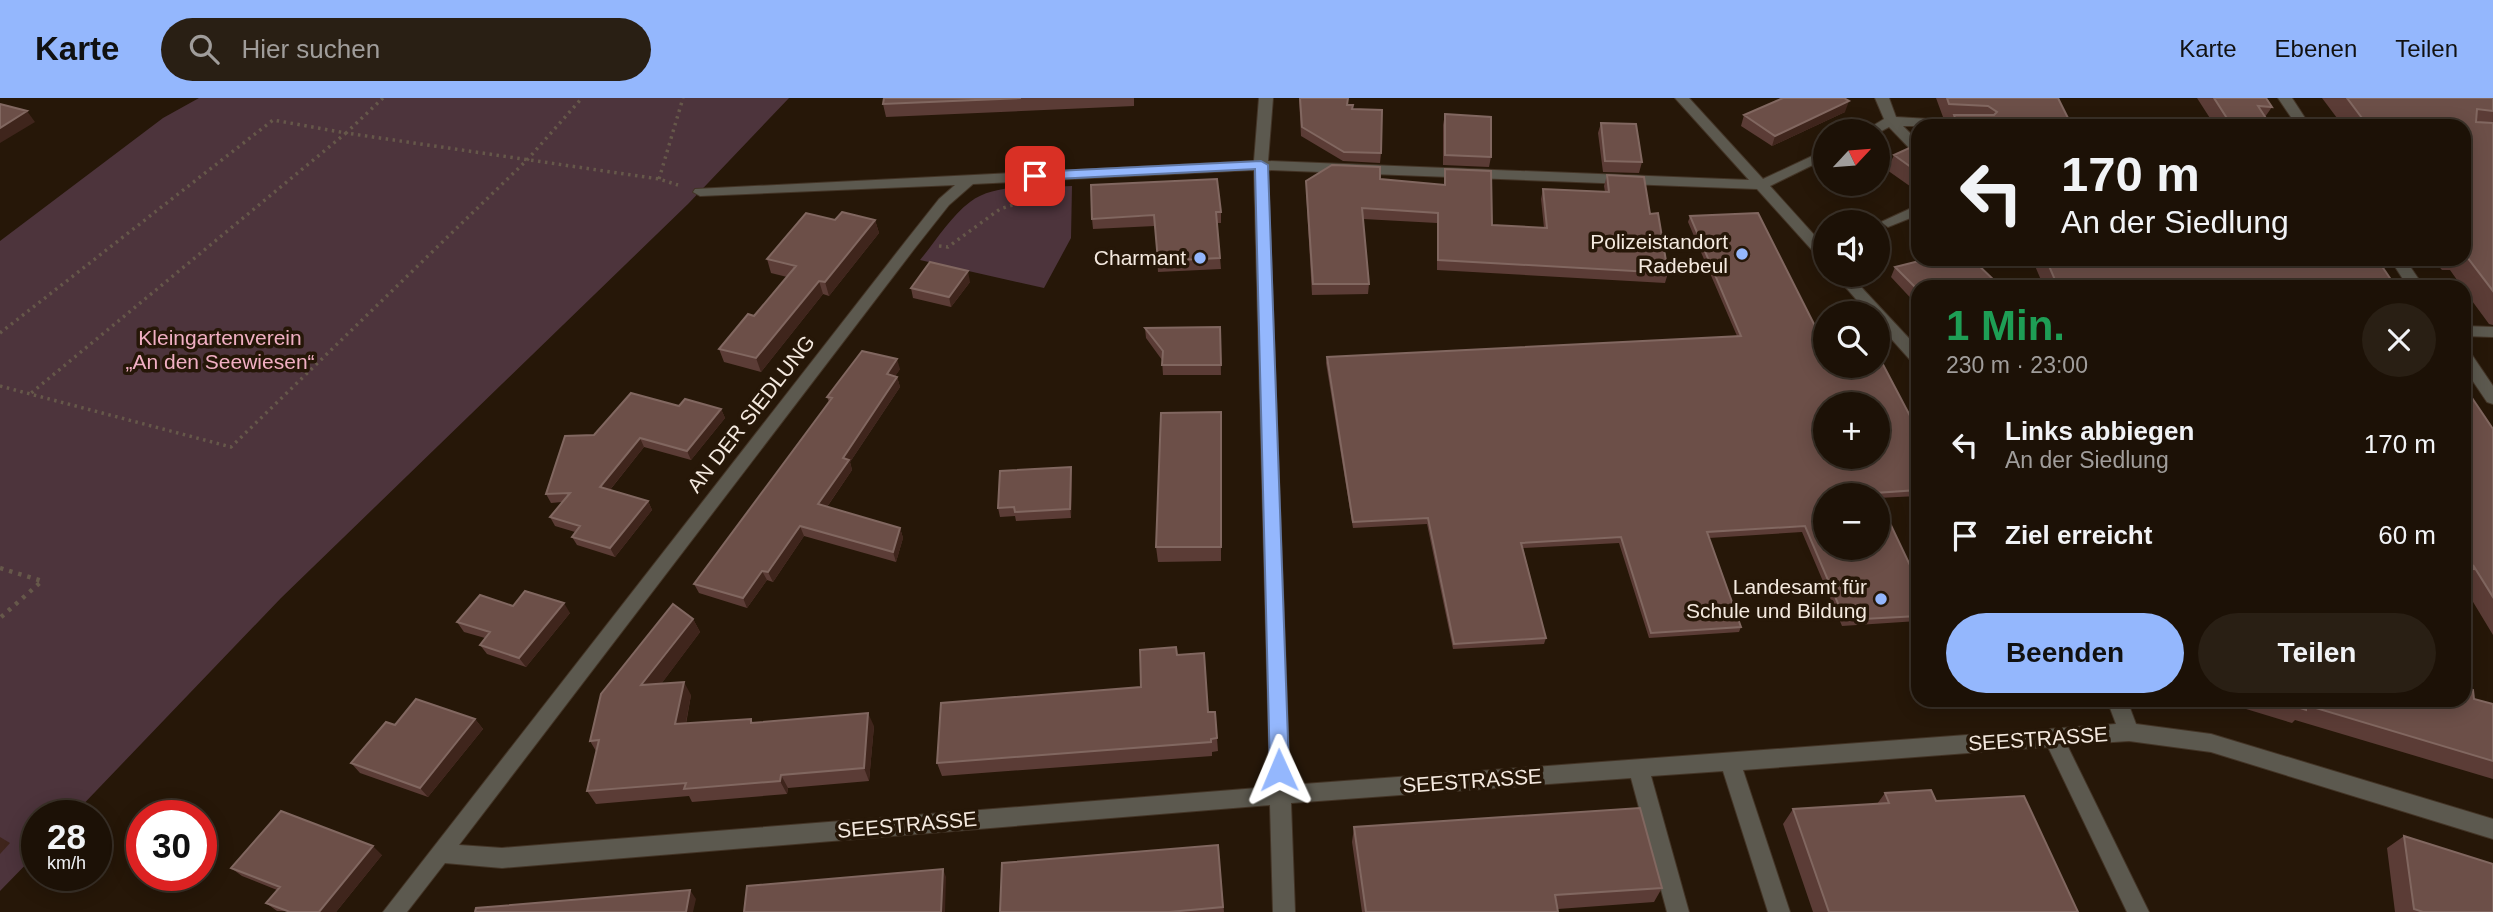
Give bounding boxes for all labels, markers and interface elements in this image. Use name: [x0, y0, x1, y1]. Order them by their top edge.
search box: [161, 18, 651, 81]
text: Karte: [35, 30, 119, 67]
icon: search: [185, 30, 223, 68]
text: Hier suchen: [241, 34, 380, 64]
text: Karte: [2179, 35, 2237, 62]
text: Ebenen: [2275, 35, 2357, 62]
text: Teilen: [2395, 35, 2458, 62]
north arrow: [1813, 119, 1890, 196]
map controls: [1813, 119, 1890, 560]
pin: [1005, 146, 1065, 206]
icon: left: [1946, 147, 2037, 238]
text: 170 m: [2061, 147, 2200, 201]
icon: arrive: [1016, 157, 1054, 195]
text: An der Siedlung: [2061, 204, 2289, 240]
button: sound: [1813, 210, 1890, 287]
place label: Polizeistandort Radebeul: [1590, 230, 1728, 277]
place label: Charmant: [1094, 246, 1186, 269]
marker: Polizeistandort Radebeul: [1734, 246, 1750, 262]
marker: Charmant: [1192, 250, 1208, 266]
button: search: [1813, 301, 1890, 378]
text: 1 Min.: [1946, 302, 2065, 349]
button: close: [2362, 303, 2436, 377]
park label: Kleingartenverein „An den Seewiesen“: [125, 326, 315, 373]
street label: AN DER SIEDLUNG: [682, 331, 819, 497]
text: 230 m · 23:00: [1946, 352, 2088, 378]
button: +: [1813, 392, 1890, 469]
text: Links abbiegen: [2005, 416, 2194, 446]
icon: left: [1946, 426, 1984, 464]
text: 170 m: [2364, 429, 2436, 459]
text: An der Siedlung: [2005, 447, 2169, 473]
button: −: [1813, 483, 1890, 560]
icon: arrive: [1946, 517, 1984, 555]
text: Ziel erreicht: [2005, 520, 2152, 550]
text: 60 m: [2378, 520, 2436, 550]
place label: Landesamt für Schule und Bildung: [1686, 575, 1867, 622]
marker: Landesamt für Schule und Bildung: [1873, 591, 1889, 607]
button: Beenden: [1946, 613, 2184, 693]
button: Teilen: [2198, 613, 2436, 693]
street label: SEESTRASSE: [1967, 722, 2109, 755]
position arrow: [1242, 733, 1316, 807]
street label: SEESTRASSE: [1401, 764, 1543, 797]
speed limit sign: 30: [126, 800, 217, 891]
street label: SEESTRASSE: [836, 807, 978, 842]
text: 28: [47, 817, 86, 856]
text: km/h: [47, 853, 86, 873]

